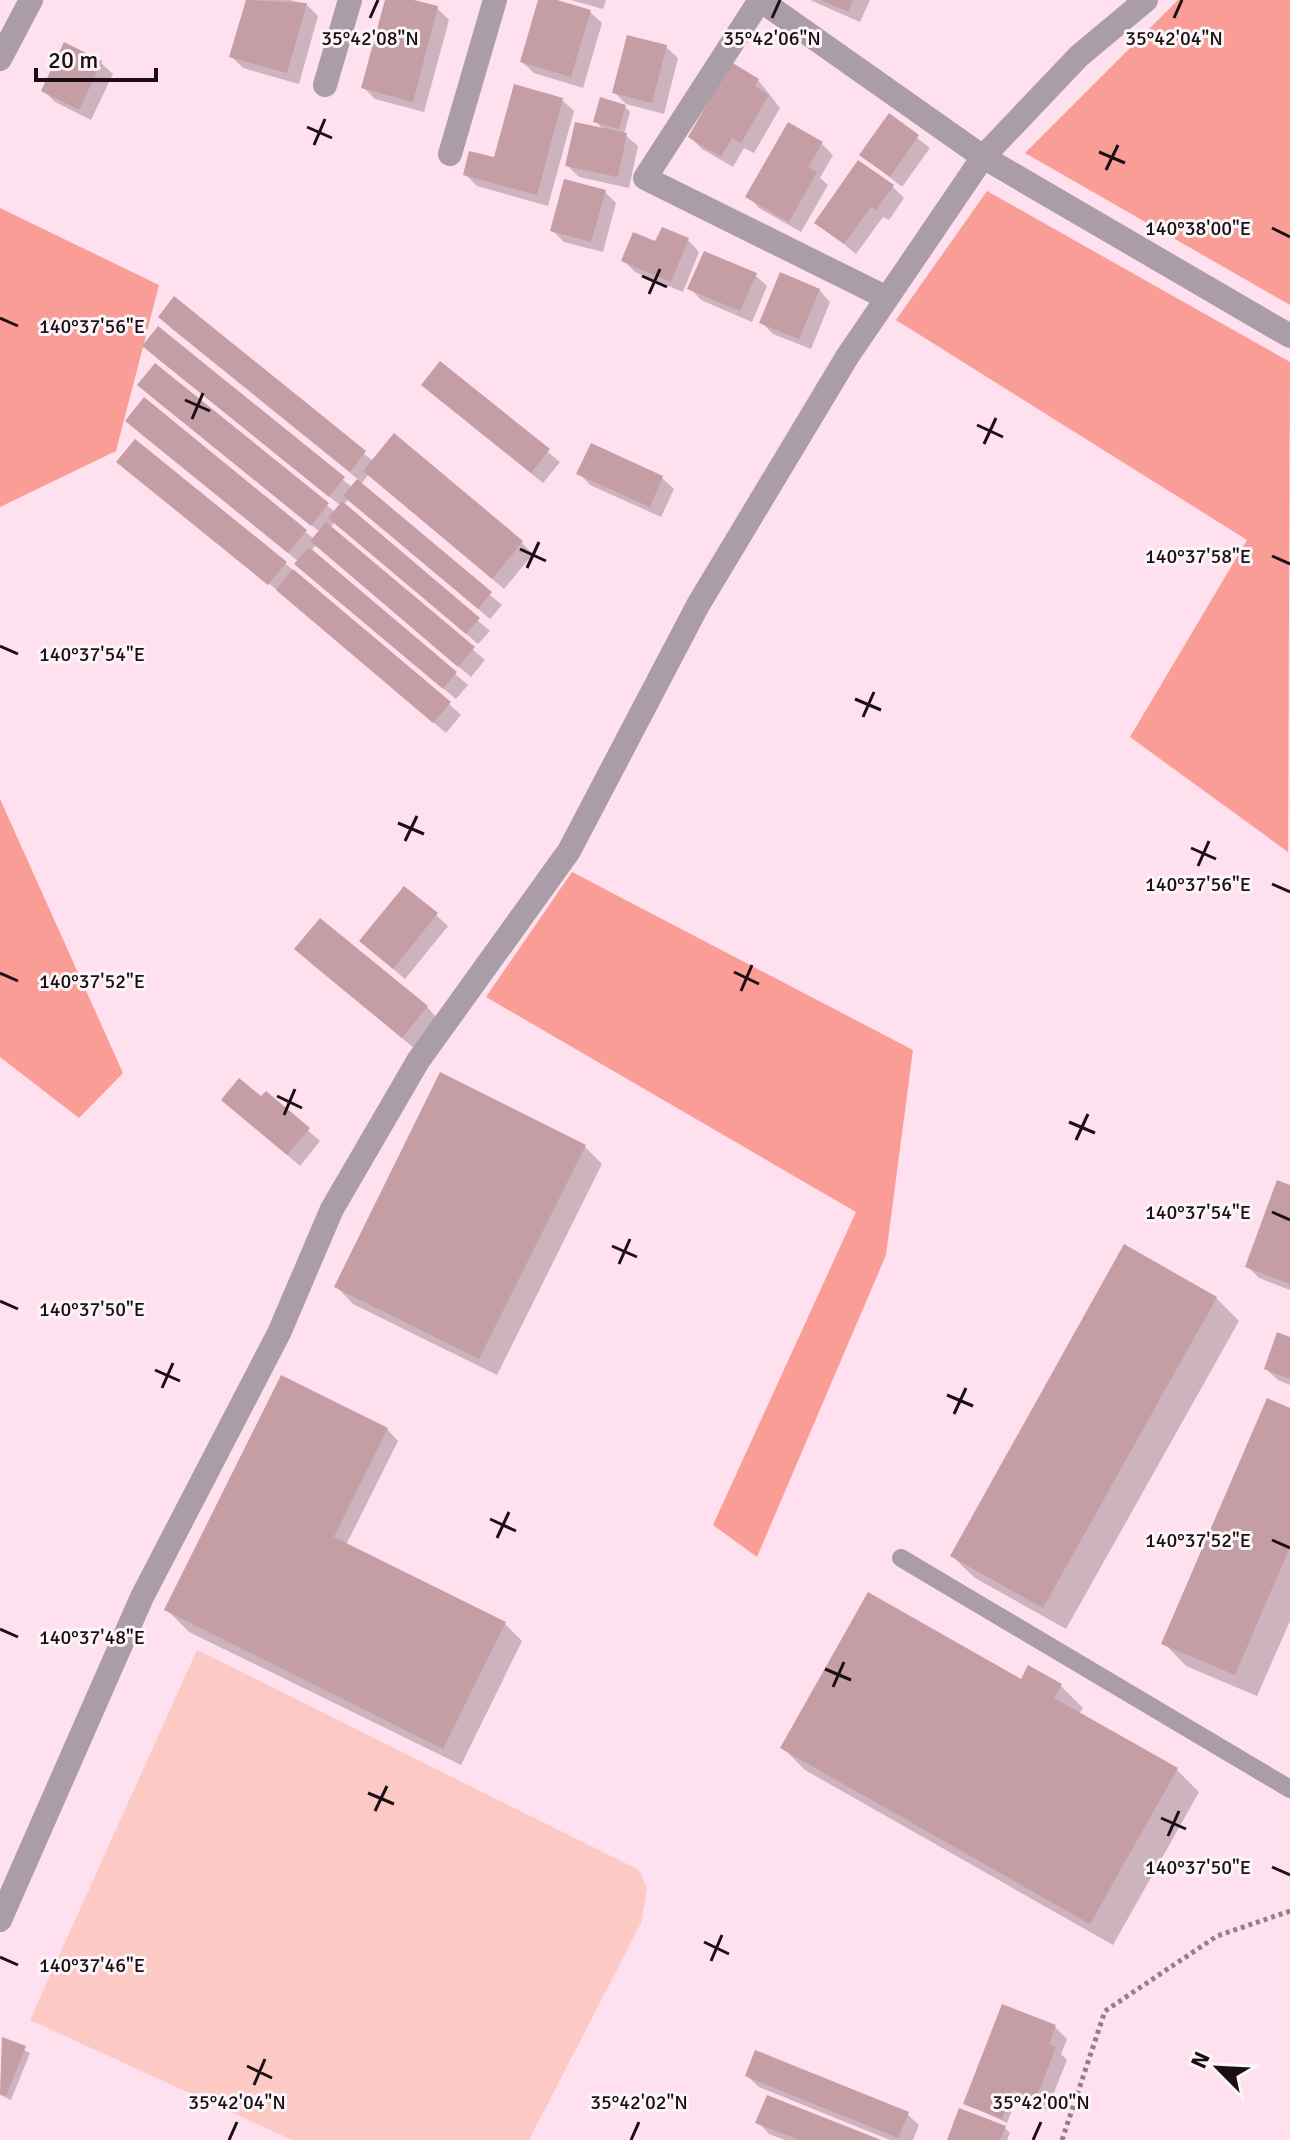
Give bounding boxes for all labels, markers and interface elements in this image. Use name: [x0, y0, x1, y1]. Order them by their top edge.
text: 35°42'08"N: [321, 26, 419, 51]
text: 35°42'06"N: [723, 26, 821, 51]
text: 35°42'04"N: [1125, 26, 1223, 51]
scale bar: [36, 32, 156, 82]
text: 20 m: [48, 45, 98, 75]
text: 140°38'00"E: [1145, 216, 1251, 241]
text: 140°37'56"E: [39, 314, 145, 339]
text: 140°37'58"E: [1145, 544, 1251, 569]
text: 140°37'54"E: [39, 642, 145, 667]
text: 140°37'56"E: [1145, 872, 1251, 897]
text: 140°37'52"E: [39, 969, 145, 994]
text: 140°37'54"E: [1145, 1200, 1251, 1225]
text: 140°37'50"E: [39, 1297, 145, 1322]
text: 140°37'52"E: [1145, 1528, 1251, 1553]
text: 140°37'48"E: [39, 1625, 145, 1650]
text: 140°37'50"E: [1145, 1855, 1251, 1880]
text: 140°37'46"E: [39, 1953, 145, 1978]
north arrow: [1178, 2028, 1258, 2108]
text: N: [1185, 2048, 1216, 2073]
text: 35°42'04"N: [188, 2090, 286, 2115]
text: 35°42'02"N: [590, 2090, 688, 2115]
text: 35°42'00"N: [992, 2090, 1090, 2115]

